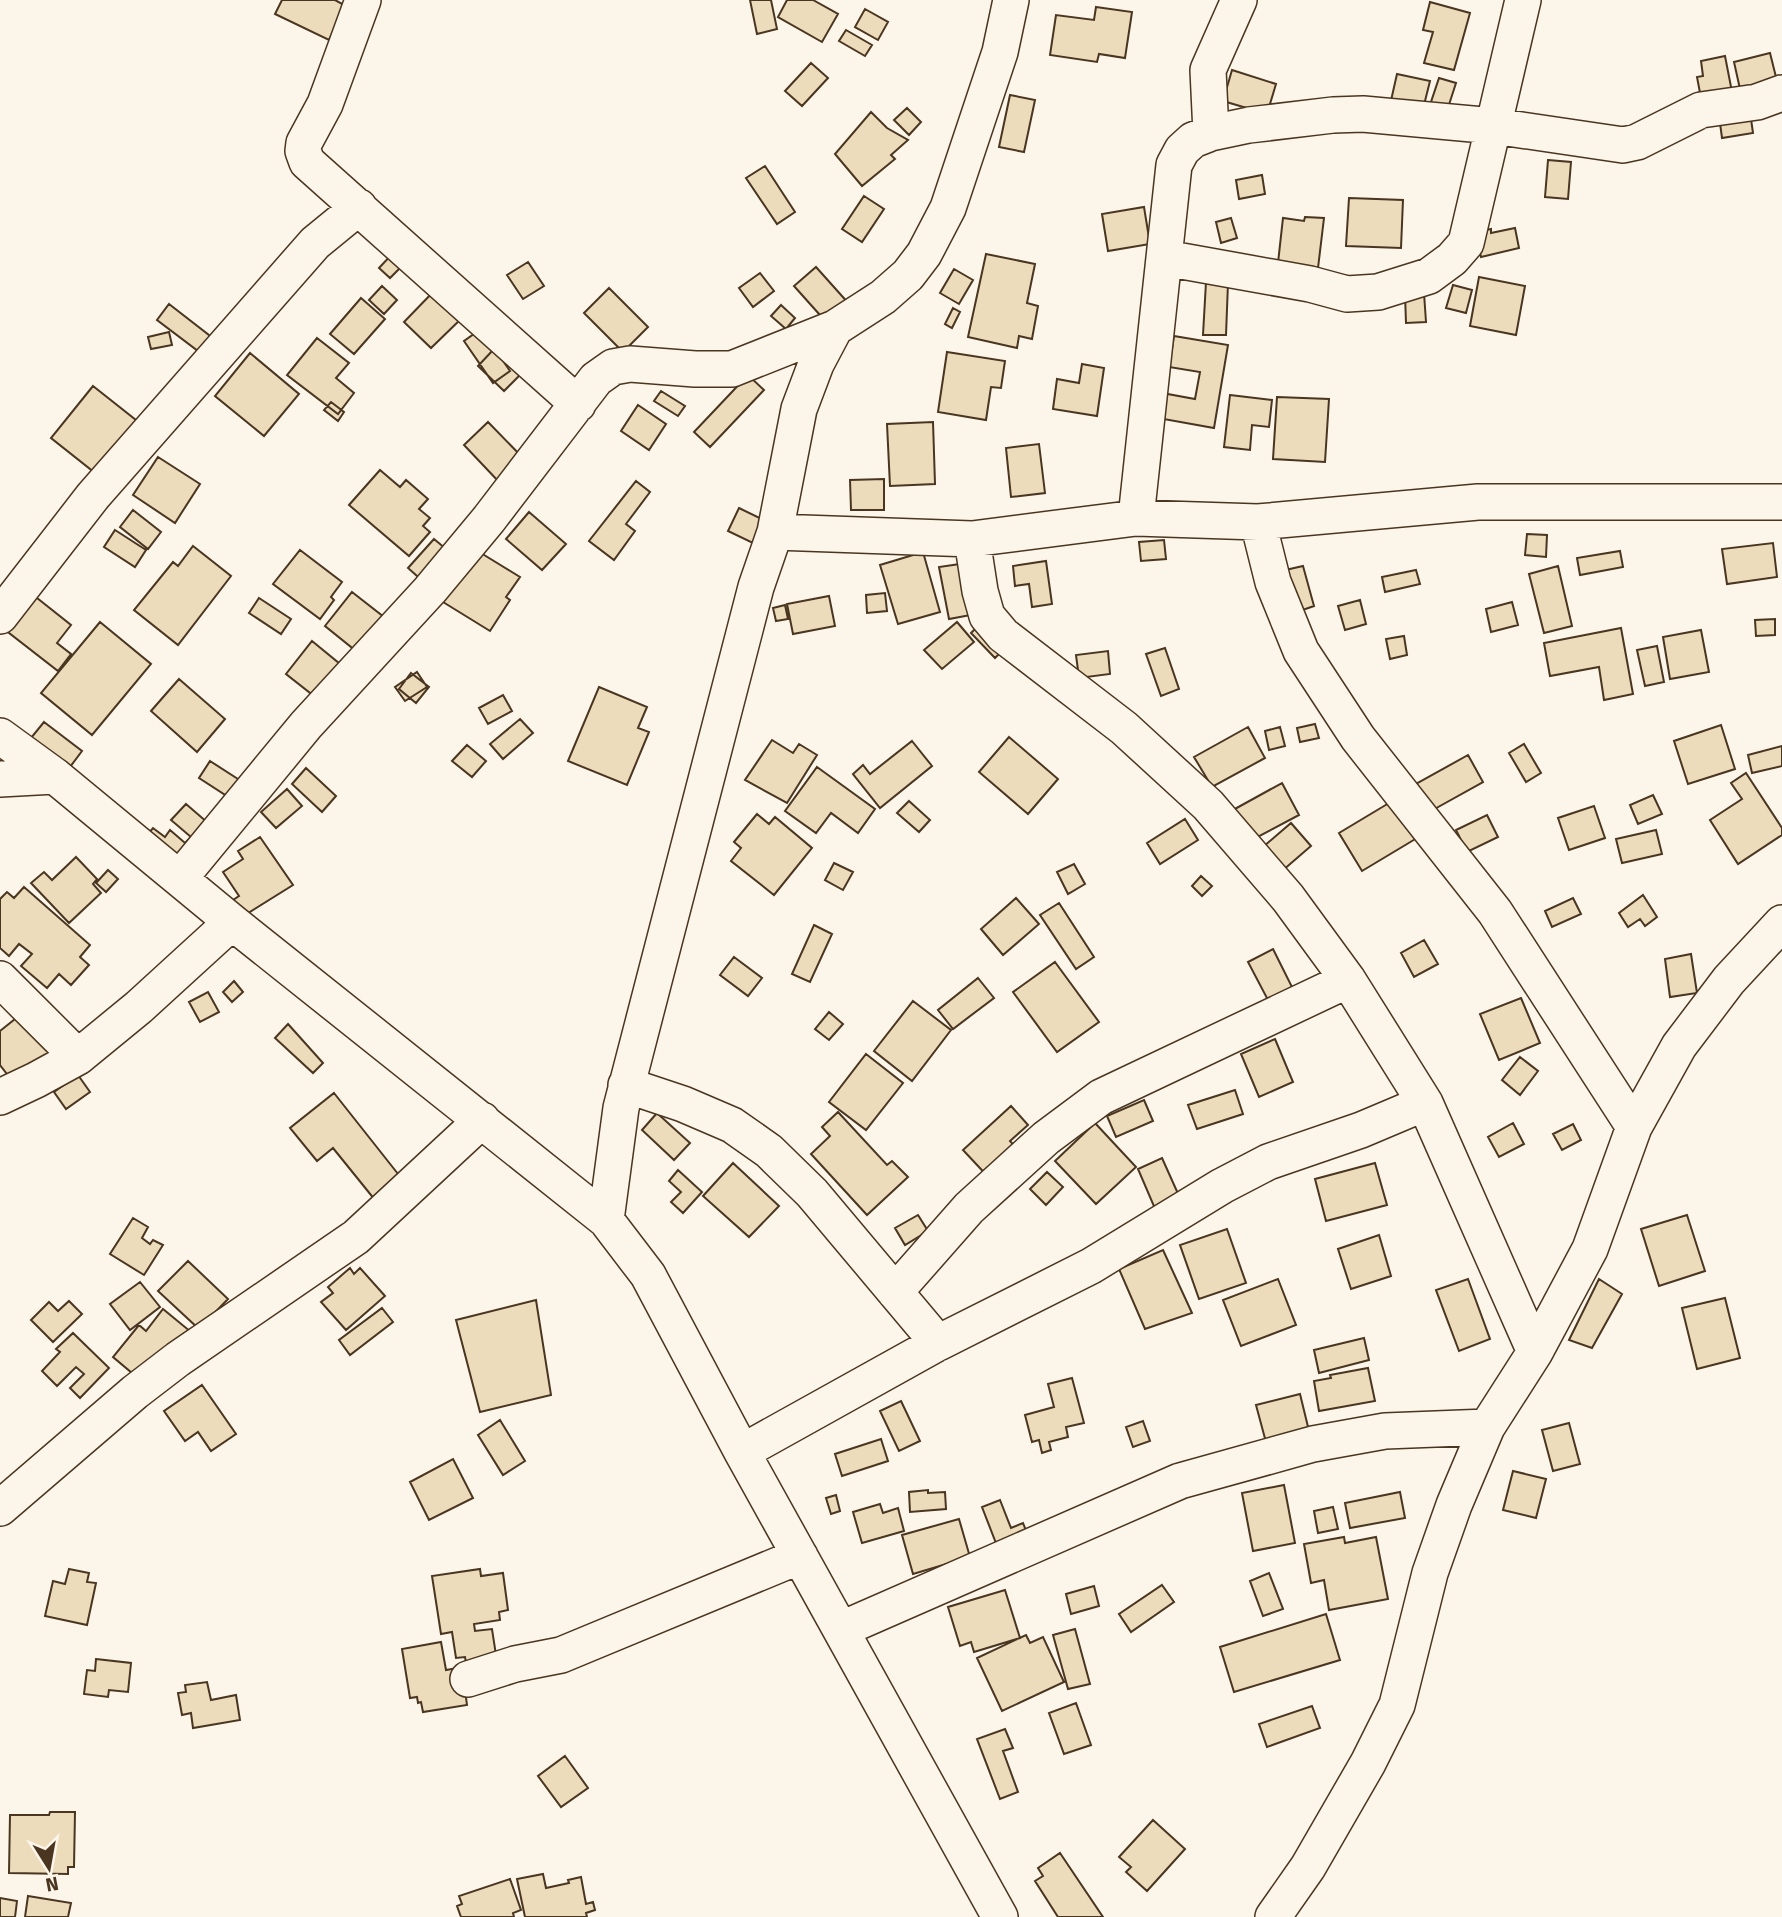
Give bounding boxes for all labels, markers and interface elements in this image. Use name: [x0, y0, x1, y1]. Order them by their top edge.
north arrow: [14, 1833, 84, 1903]
text: N: [44, 1872, 61, 1897]

